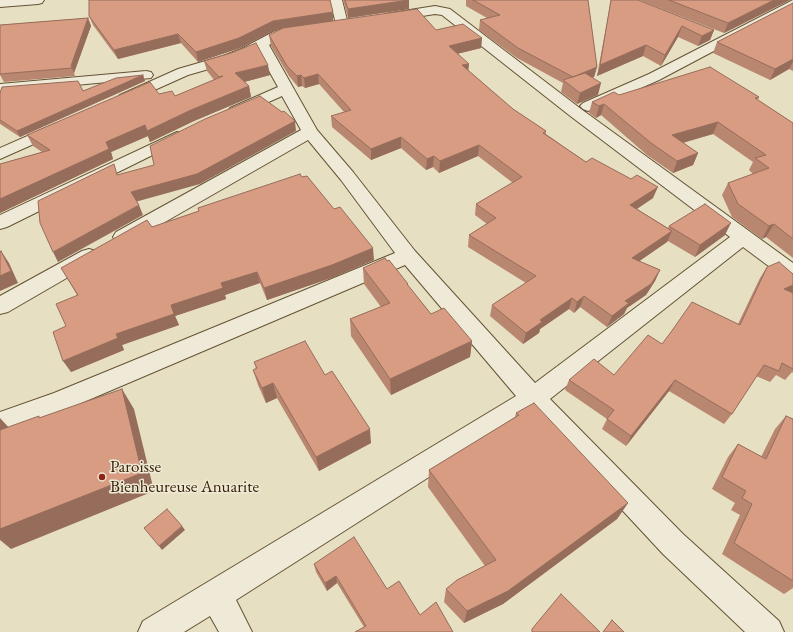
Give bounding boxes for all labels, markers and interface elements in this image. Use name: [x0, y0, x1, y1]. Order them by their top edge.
place label: Paroisse Bienheureuse Anuarite: [110, 457, 259, 497]
marker: Paroisse Bienheureuse Anuarite: [97, 472, 107, 482]

